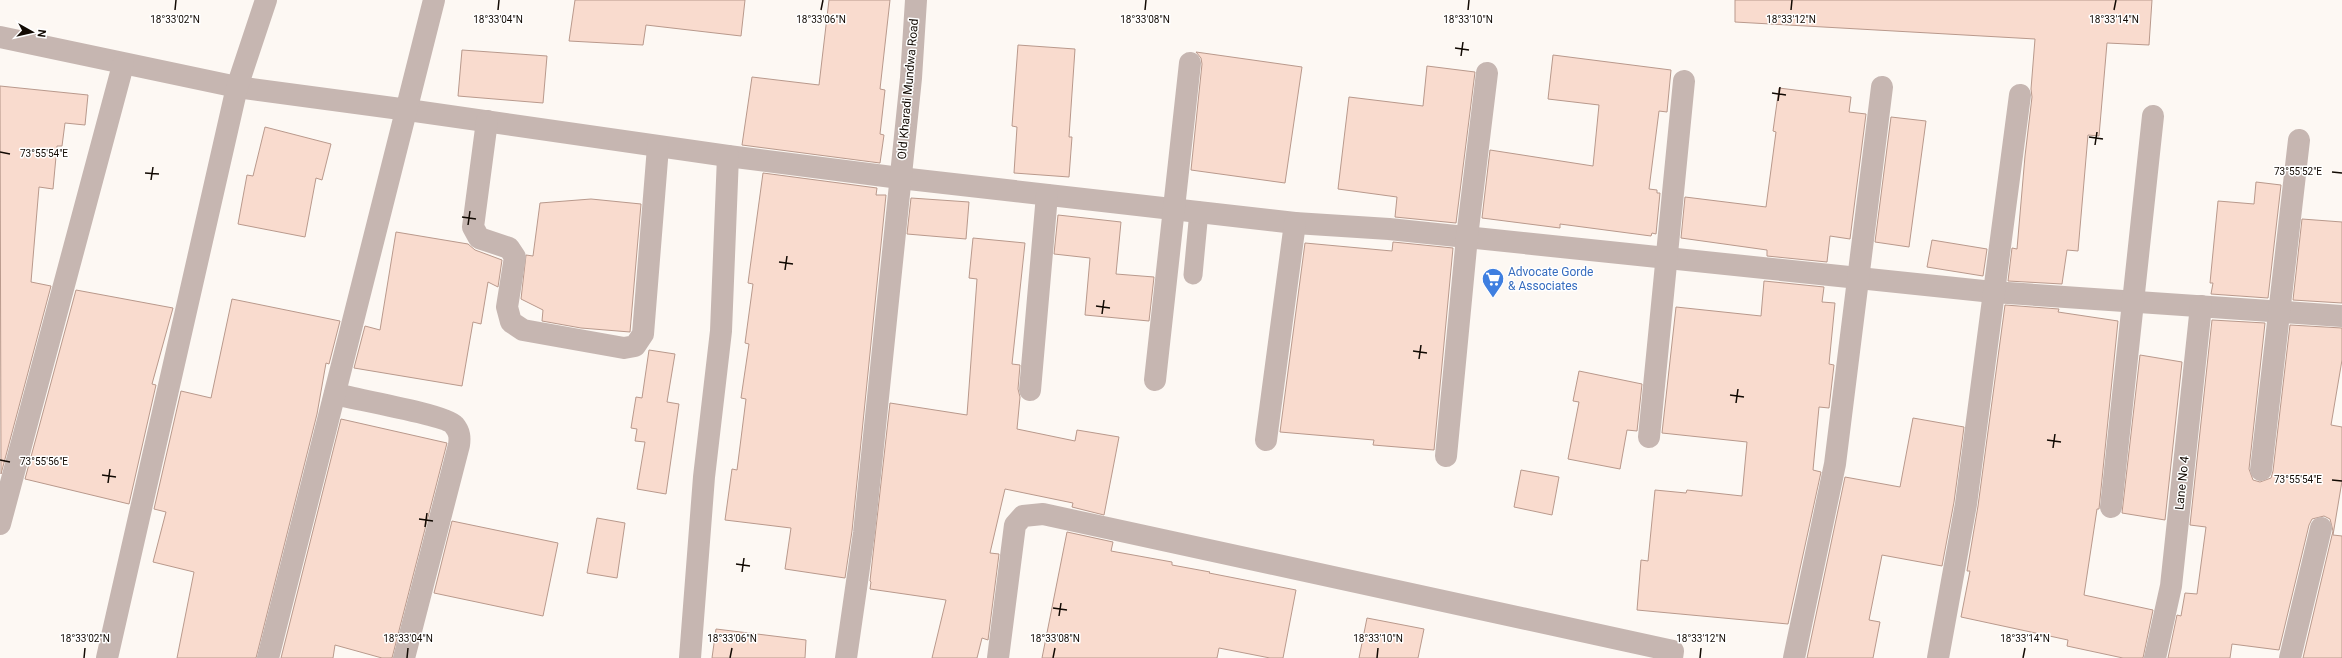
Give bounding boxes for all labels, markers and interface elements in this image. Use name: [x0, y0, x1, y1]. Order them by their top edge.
north arrow: [12, 12, 52, 52]
text: 18°33'02"N: [150, 14, 200, 25]
text: 18°33'04"N: [473, 14, 523, 25]
text: 18°33'06"N: [796, 14, 846, 25]
text: 18°33'08"N: [1120, 14, 1170, 25]
text: 18°33'10"N: [1443, 14, 1493, 25]
text: 18°33'12"N: [1766, 14, 1816, 25]
text: 18°33'14"N: [2089, 14, 2139, 25]
street label: Old Kharadi Mundwa Road: [895, 18, 921, 160]
text: N: [34, 29, 48, 38]
text: 73°55'54"E: [20, 148, 68, 159]
text: 73°55'52"E: [2274, 166, 2322, 177]
place label: Advocate Gorde & Associates: [1508, 265, 1593, 293]
supermarket icon: Advocate Gorde & Associates: [1480, 266, 1506, 299]
street label: Lane No 4: [2172, 455, 2192, 511]
text: 73°55'56"E: [20, 456, 68, 467]
text: 73°55'54"E: [2274, 474, 2322, 485]
text: 18°33'02"N: [60, 633, 110, 644]
text: 18°33'04"N: [383, 633, 433, 644]
text: 18°33'06"N: [707, 633, 757, 644]
text: 18°33'08"N: [1030, 633, 1080, 644]
text: 18°33'10"N: [1353, 633, 1403, 644]
text: 18°33'12"N: [1676, 633, 1726, 644]
text: 18°33'14"N: [2000, 633, 2050, 644]

